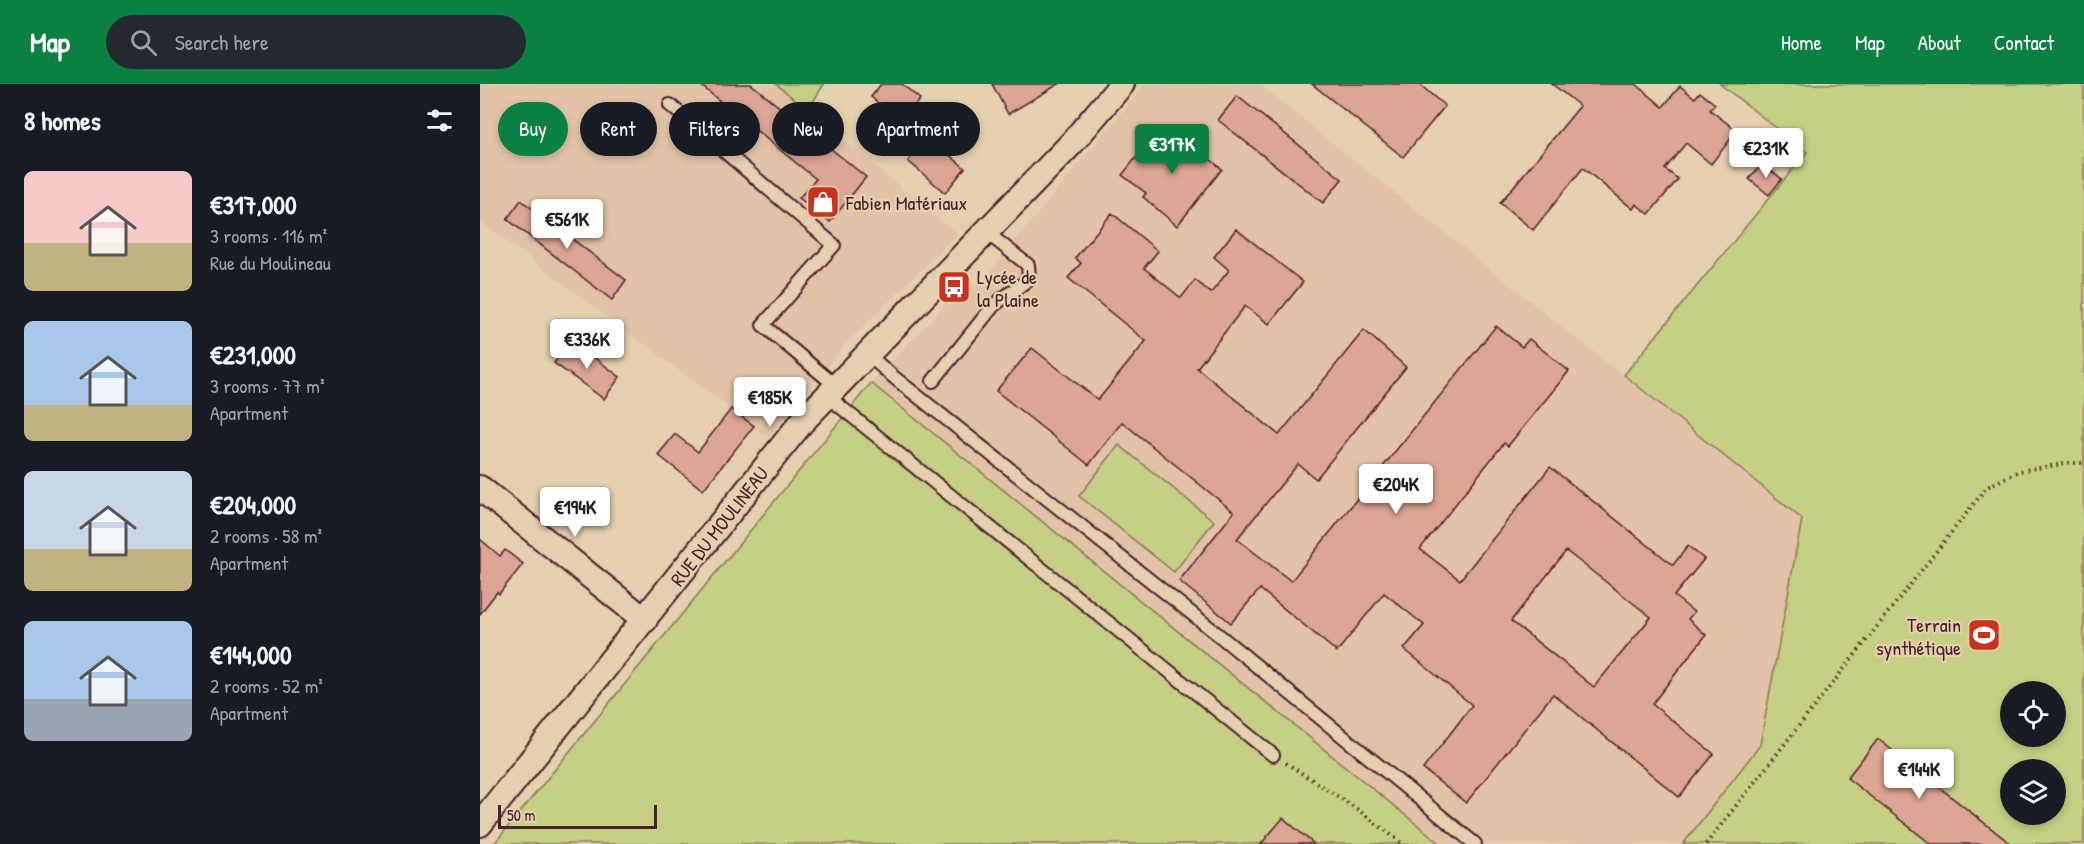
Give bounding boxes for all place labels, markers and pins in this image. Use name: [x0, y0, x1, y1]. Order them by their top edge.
pin: €317K: [1130, 124, 1214, 175]
pin: €231K: [1724, 128, 1808, 179]
shop icon: Fabien Matériaux: [805, 184, 841, 220]
place label: Fabien Matériaux: [845, 189, 967, 216]
pin: €561K: [525, 199, 609, 250]
place label: Lycée de la Plaine: [977, 263, 1039, 313]
bus stop icon: Lycée de la Plaine: [936, 269, 972, 305]
pin: €336K: [545, 319, 629, 370]
pin: €185K: [728, 377, 812, 428]
pin: €204K: [1354, 464, 1438, 515]
pin: €194K: [533, 487, 617, 538]
place label: Terrain synthétique: [1876, 611, 1961, 661]
sports icon: Terrain synthétique: [1966, 617, 2002, 653]
pin: €144K: [1877, 749, 1961, 800]

